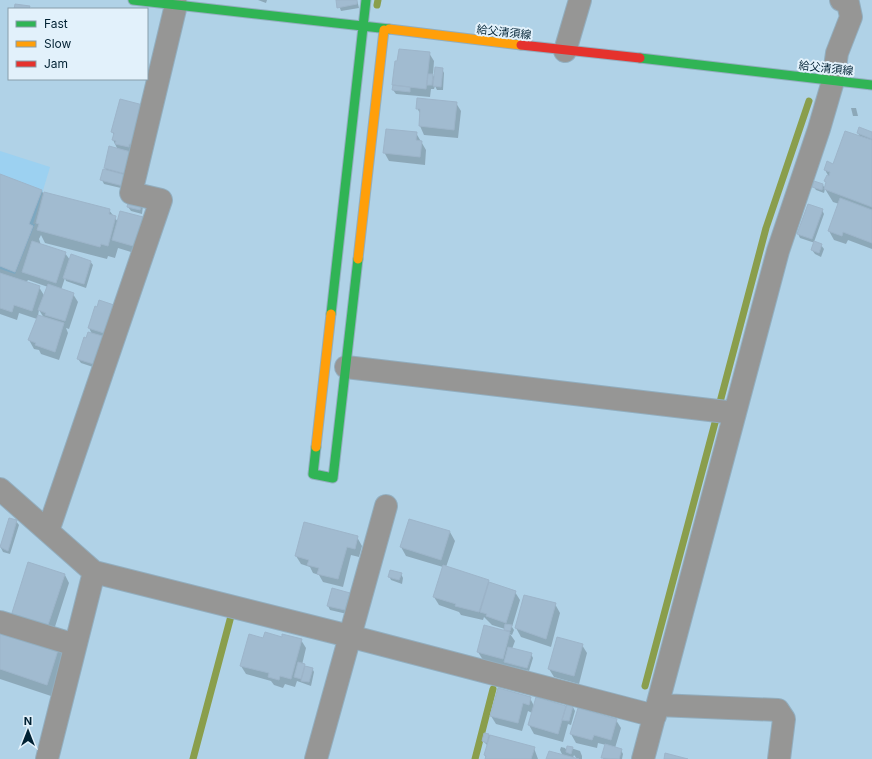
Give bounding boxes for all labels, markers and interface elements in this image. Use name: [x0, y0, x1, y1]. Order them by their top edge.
legend: [8, 8, 148, 80]
text: Fast: [44, 16, 68, 31]
street label: 給父清須線: [476, 22, 532, 42]
text: Slow: [44, 36, 72, 51]
text: Jam: [44, 56, 68, 71]
street label: 給父清須線: [798, 58, 854, 78]
north arrow: [8, 711, 48, 751]
text: N: [24, 714, 32, 728]

